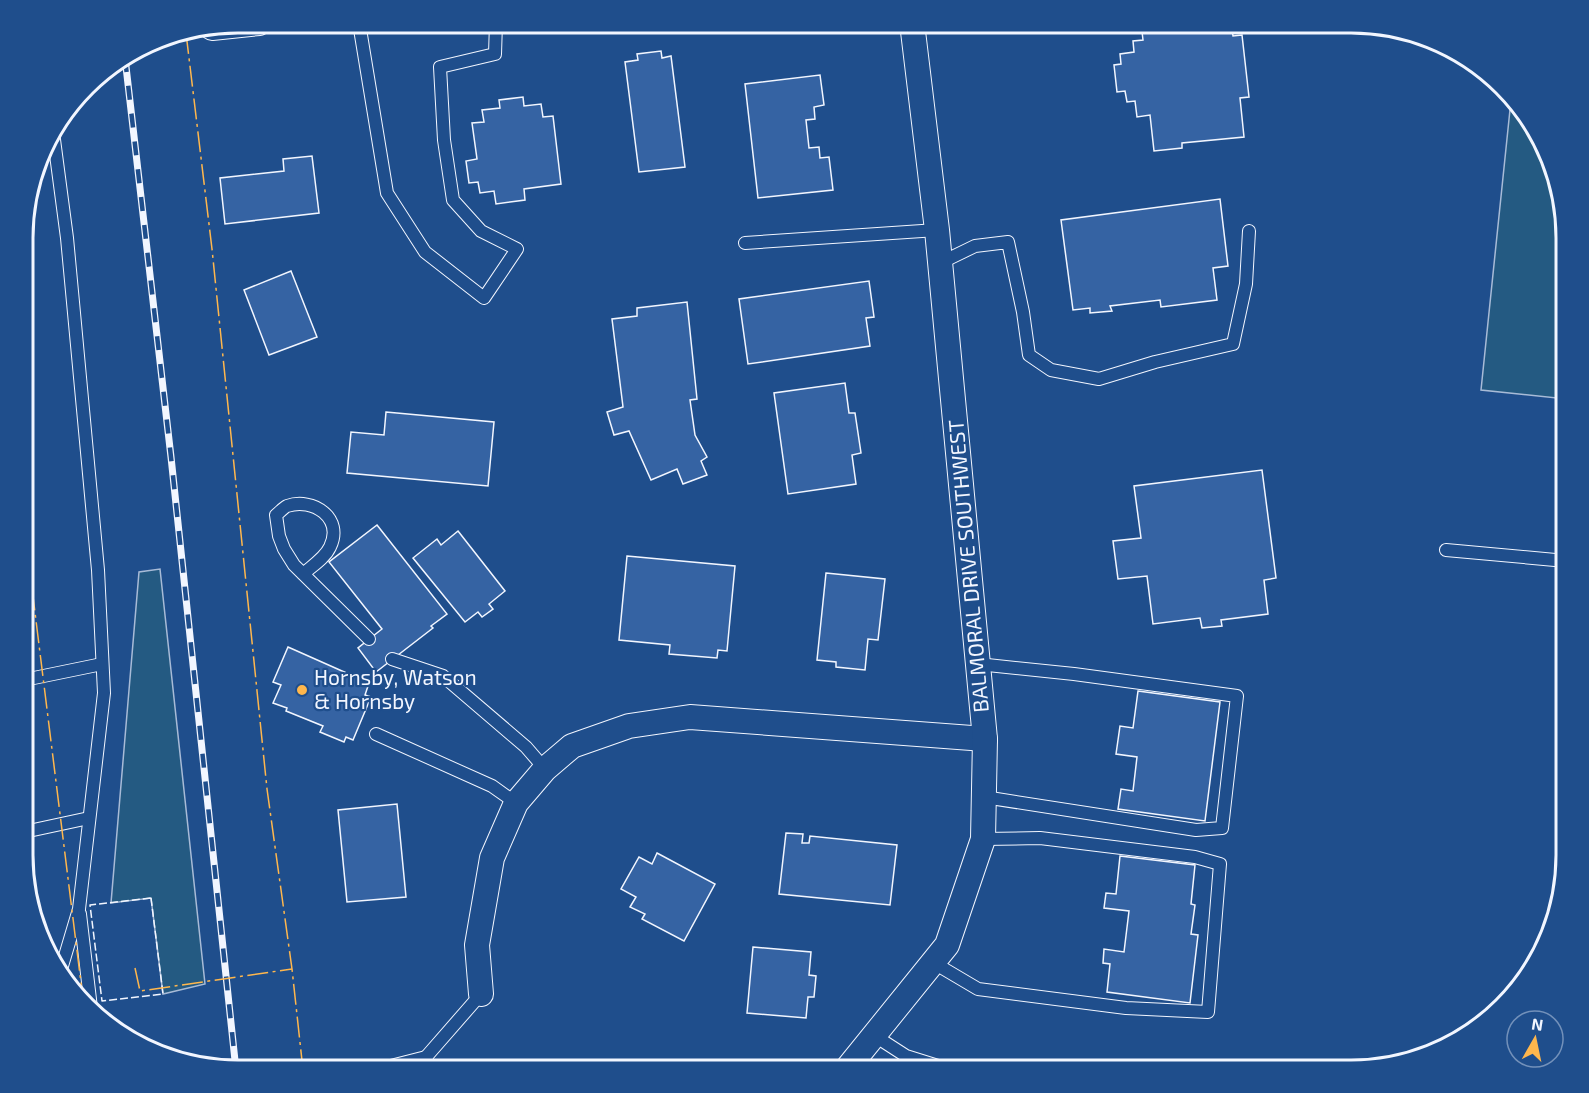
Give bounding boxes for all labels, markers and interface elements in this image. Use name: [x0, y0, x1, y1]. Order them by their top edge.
street label: BALMORAL DRIVE SOUTHWEST: [942, 419, 993, 714]
place label: Hornsby, Watson & Hornsby: [314, 664, 477, 713]
marker: Hornsby, Watson & Hornsby: [295, 683, 309, 697]
north arrow: [1505, 1009, 1565, 1069]
text: N: [1530, 1013, 1545, 1034]

